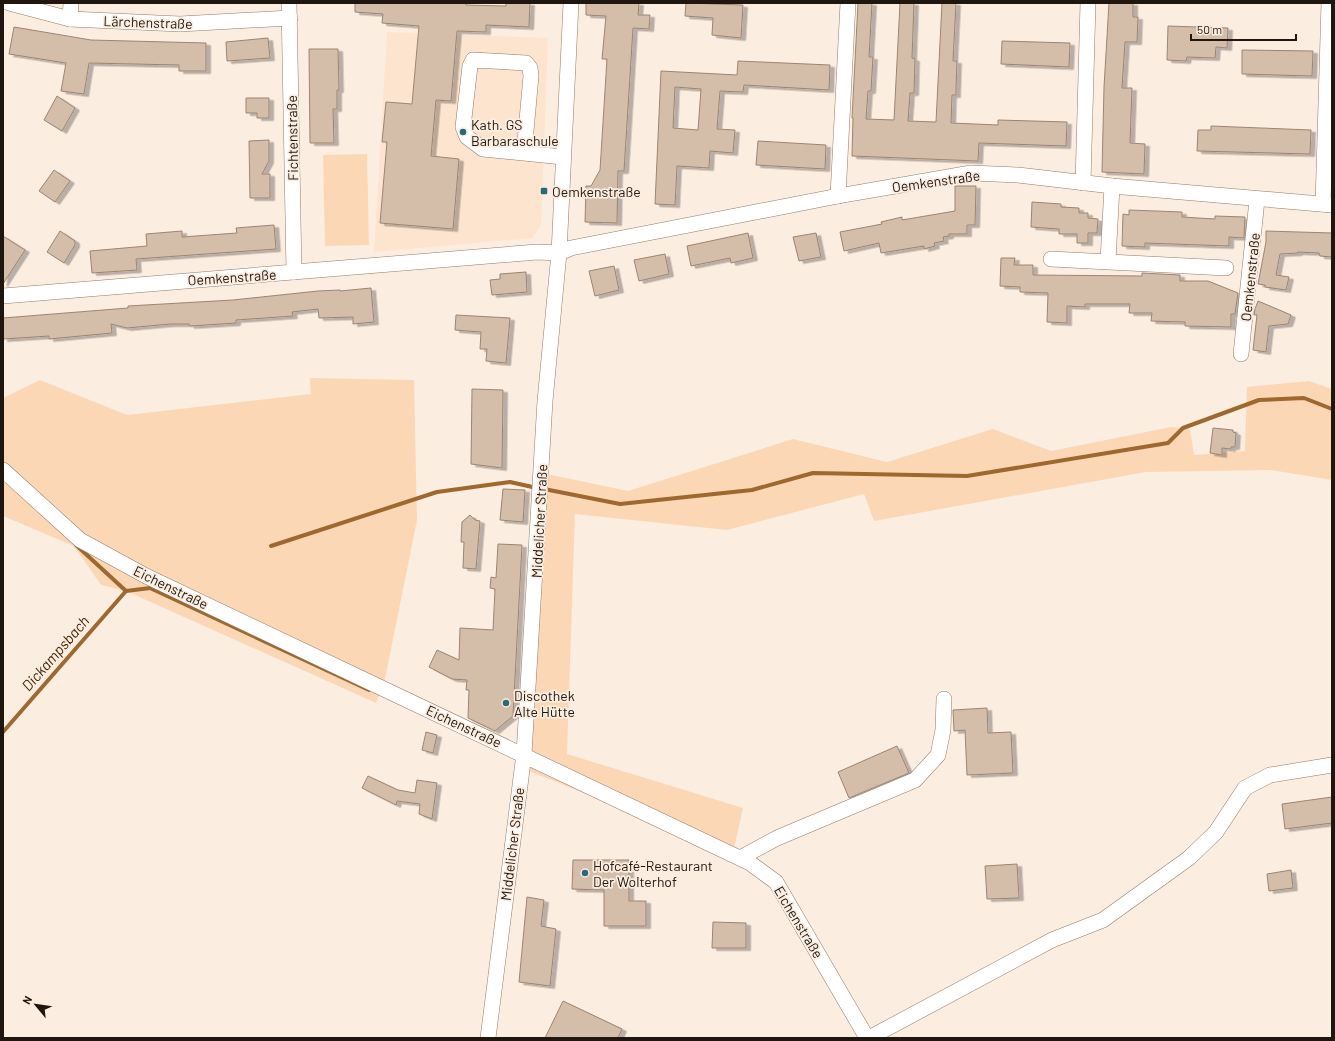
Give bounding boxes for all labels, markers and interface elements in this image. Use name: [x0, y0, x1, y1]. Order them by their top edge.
street label: Lärchenstraße: [103, 12, 193, 32]
scale bar: [1191, 16, 1296, 42]
text: 50 m: [1197, 22, 1222, 36]
street label: Fichtenstraße: [283, 95, 301, 181]
place label: Kath. GS Barbaraschule: [471, 116, 559, 149]
marker: Kath. GS Barbaraschule: [458, 127, 468, 137]
street label: Oemkenstraße: [891, 166, 981, 196]
place label: Oemkenstraße: [552, 183, 641, 200]
marker: Oemkenstraße: [539, 186, 549, 196]
street label: Oemkenstraße: [1237, 232, 1263, 322]
street label: Oemkenstraße: [187, 265, 277, 289]
street label: Middelicher Straße: [528, 464, 550, 578]
street label: Eichenstraße: [131, 562, 211, 612]
water label: Dickampsbach: [17, 612, 93, 694]
place label: Discothek Alte Hütte: [514, 687, 575, 720]
marker: Discothek Alte Hütte: [501, 698, 511, 708]
street label: Eichenstraße: [424, 701, 504, 751]
street label: Middelicher Straße: [497, 786, 527, 902]
place label: Hofcafé-Restaurant Der Wolterhof: [593, 857, 713, 890]
marker: Hofcafé-Restaurant Der Wolterhof: [580, 868, 590, 878]
street label: Eichenstraße: [771, 883, 827, 961]
north arrow: [16, 985, 56, 1025]
text: N: [19, 994, 34, 1006]

